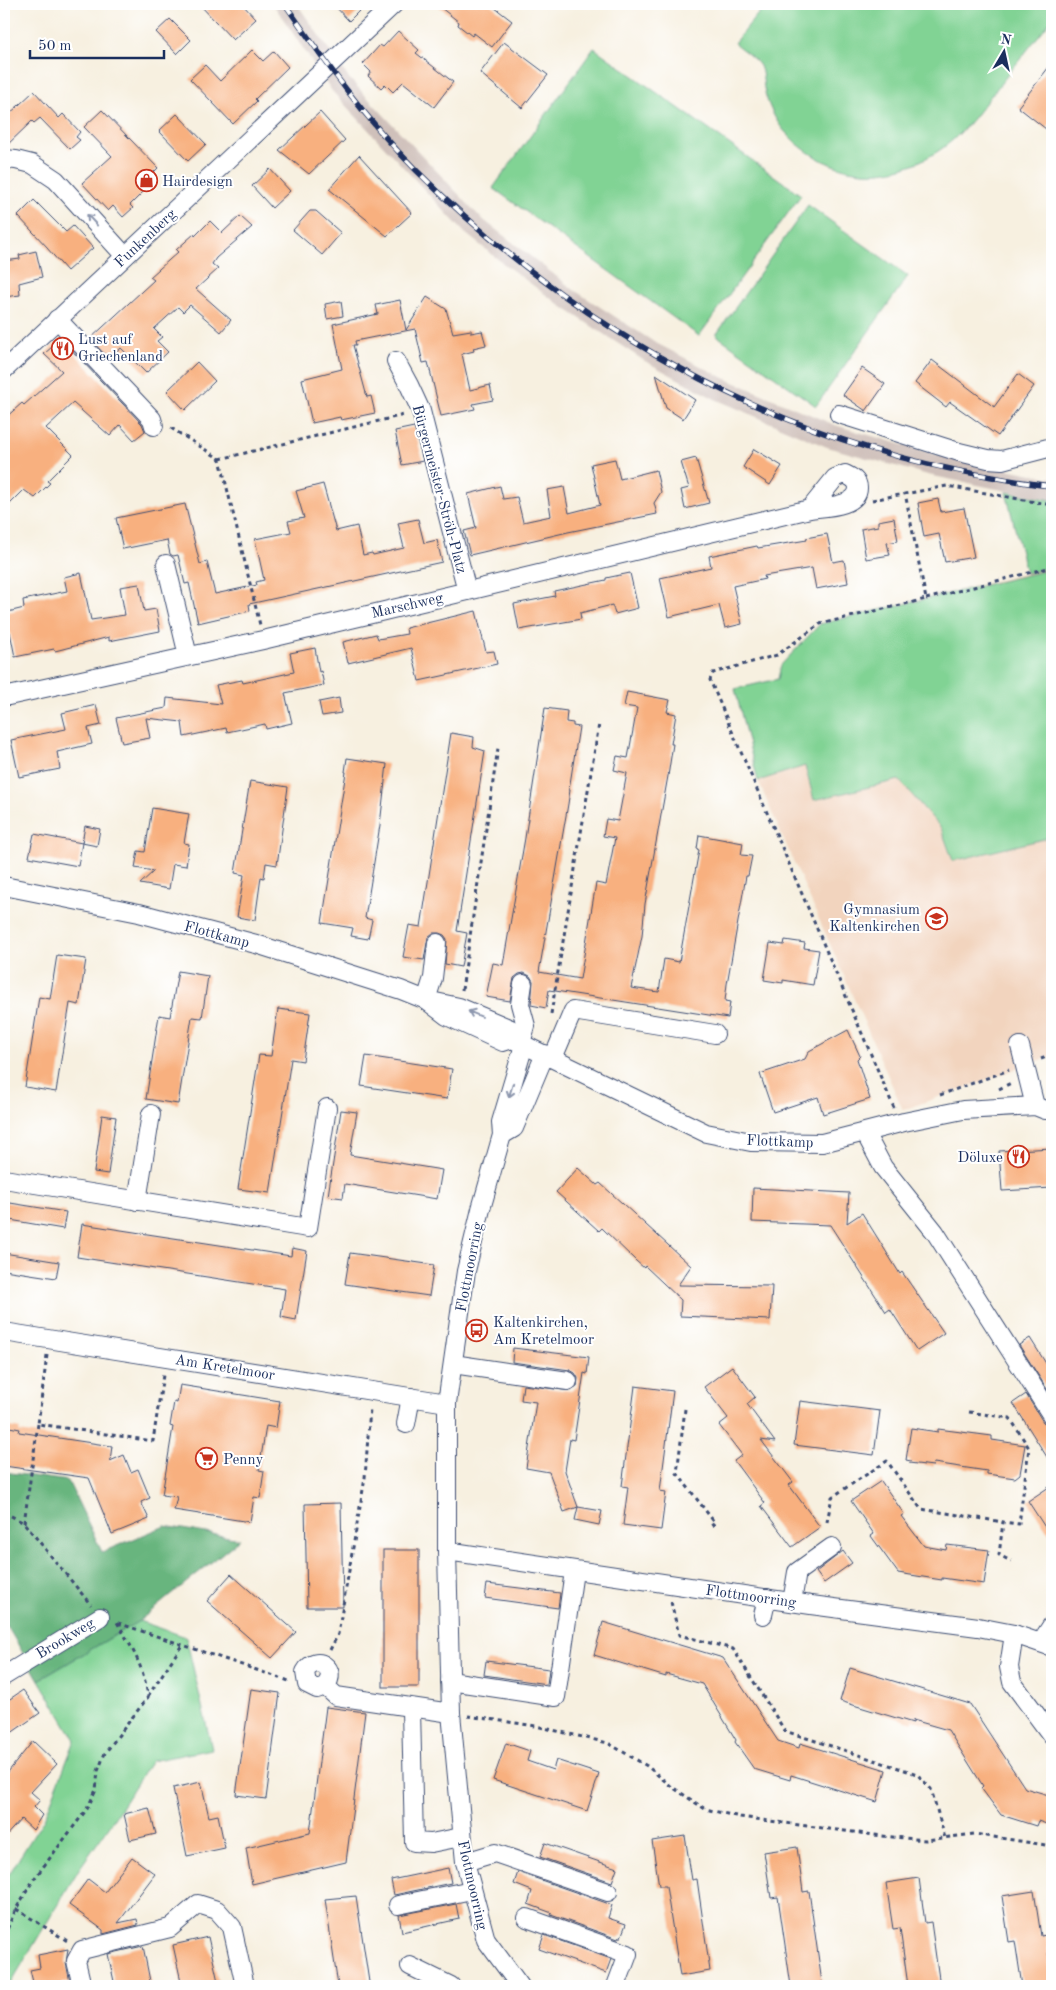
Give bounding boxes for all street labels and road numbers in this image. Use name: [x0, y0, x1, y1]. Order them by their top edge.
street label: Funkenberg: [112, 207, 180, 271]
street label: Bürgermeister-Ströh-Platz: [409, 403, 468, 575]
street label: Marschweg: [370, 591, 445, 622]
street label: Flottkamp: [182, 920, 251, 951]
street label: Flottkamp: [746, 1134, 814, 1151]
street label: Flottmoorring: [454, 1221, 487, 1314]
street label: Am Kretelmoor: [174, 1353, 276, 1384]
street label: Flottmoorring: [704, 1584, 797, 1611]
street label: Brookweg: [34, 1616, 98, 1662]
street label: Flottmoorring: [454, 1839, 489, 1932]

